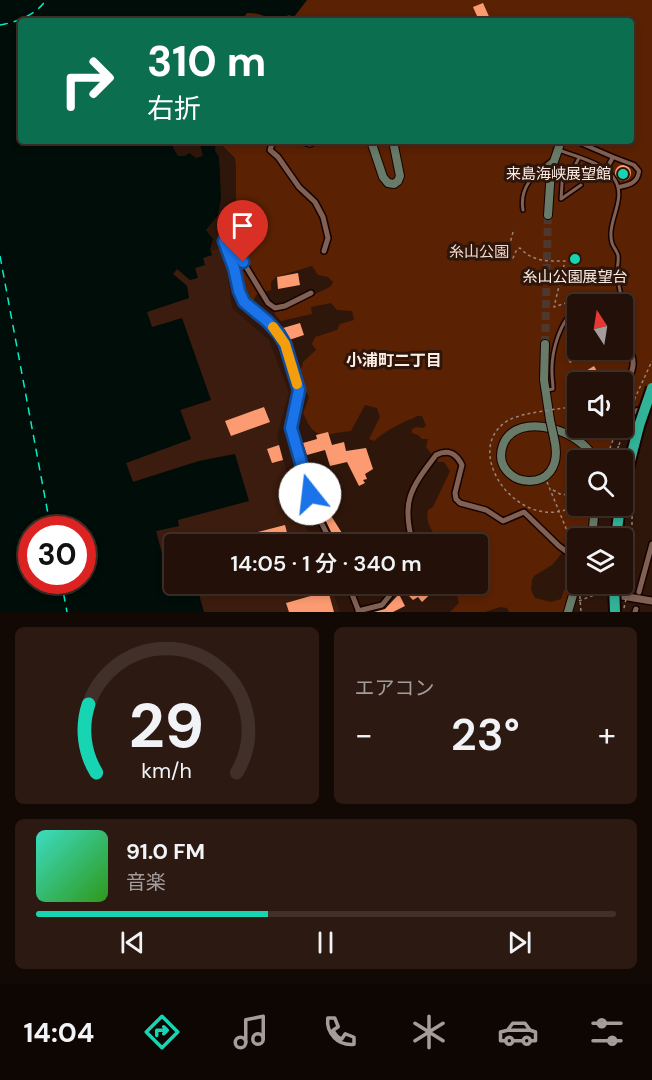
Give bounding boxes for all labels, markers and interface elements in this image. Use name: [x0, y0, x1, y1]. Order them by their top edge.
text: 310 m: [147, 34, 266, 89]
icon: right: [48, 42, 126, 120]
text: 右折: [147, 91, 201, 126]
place label: 来島海峡展望館: [506, 164, 611, 184]
marker: 来島海峡展望館: [616, 167, 630, 181]
pin: [217, 200, 268, 262]
icon: arrive: [226, 209, 259, 242]
park label: 糸山公園: [449, 242, 509, 262]
marker: 糸山公園展望台: [568, 252, 582, 266]
place label: 糸山公園展望台: [522, 267, 628, 287]
north arrow: [567, 294, 633, 360]
map controls: [567, 294, 633, 594]
district label: 小浦町二丁目: [346, 350, 442, 371]
button: sound: [567, 372, 633, 438]
button: search: [567, 450, 633, 516]
position arrow: [278, 462, 342, 526]
speed limit sign: 30: [18, 516, 96, 594]
button: layers: [567, 528, 633, 594]
text: 14:05 · 1 分 · 340 m: [230, 549, 422, 578]
text: エアコン: [355, 675, 435, 701]
text: 29: [129, 685, 204, 766]
text: 23°: [451, 705, 520, 764]
text: −: [355, 713, 373, 756]
text: +: [598, 713, 616, 756]
text: km/h: [141, 757, 192, 785]
text: 91.0 FM: [126, 837, 205, 866]
text: 音楽: [126, 869, 166, 895]
icon: previous: [116, 926, 149, 959]
icon: pause: [309, 926, 342, 959]
icon: next: [503, 926, 536, 959]
icon: directions: [141, 1011, 183, 1053]
icon: music: [230, 1011, 272, 1053]
icon: phone: [319, 1011, 361, 1053]
icon: climate: [408, 1011, 450, 1053]
icon: car: [497, 1011, 539, 1053]
icon: filters: [586, 1011, 628, 1053]
text: 14:04: [24, 1015, 94, 1050]

